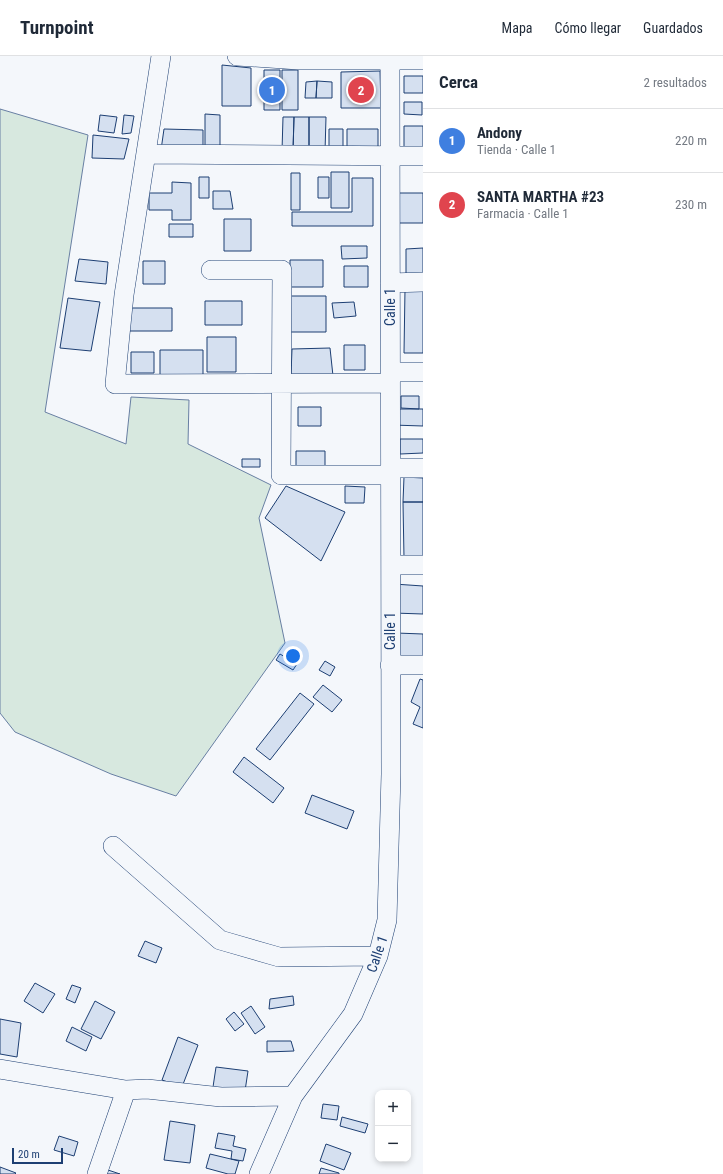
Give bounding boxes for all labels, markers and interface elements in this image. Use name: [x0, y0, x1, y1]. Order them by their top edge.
text: Turnpoint: [20, 16, 94, 39]
text: Mapa: [502, 20, 533, 36]
text: Cómo llegar: [555, 20, 621, 36]
text: Guardados: [643, 20, 703, 36]
text: Cerca: [439, 72, 478, 92]
pin: 1: [259, 75, 285, 105]
pin: 2: [348, 75, 374, 105]
text: 2 resultados: [643, 75, 707, 90]
text: Andony: [477, 124, 522, 142]
text: 1: [449, 133, 455, 148]
text: 220 m: [675, 133, 707, 148]
text: Tienda · Calle 1: [477, 142, 556, 157]
text: SANTA MARTHA #23: [477, 188, 604, 206]
text: 2: [449, 197, 455, 212]
text: 230 m: [675, 197, 707, 212]
text: Farmacia · Calle 1: [477, 206, 569, 221]
street label: Calle 1: [382, 288, 398, 326]
street label: Calle 1: [382, 612, 398, 650]
your location: [283, 646, 303, 666]
street label: Calle 1: [363, 934, 391, 974]
map controls: [375, 1090, 411, 1162]
button: +: [375, 1090, 411, 1126]
button: −: [375, 1126, 411, 1162]
scale bar: [12, 1146, 63, 1165]
text: 20 m: [18, 1148, 40, 1161]

